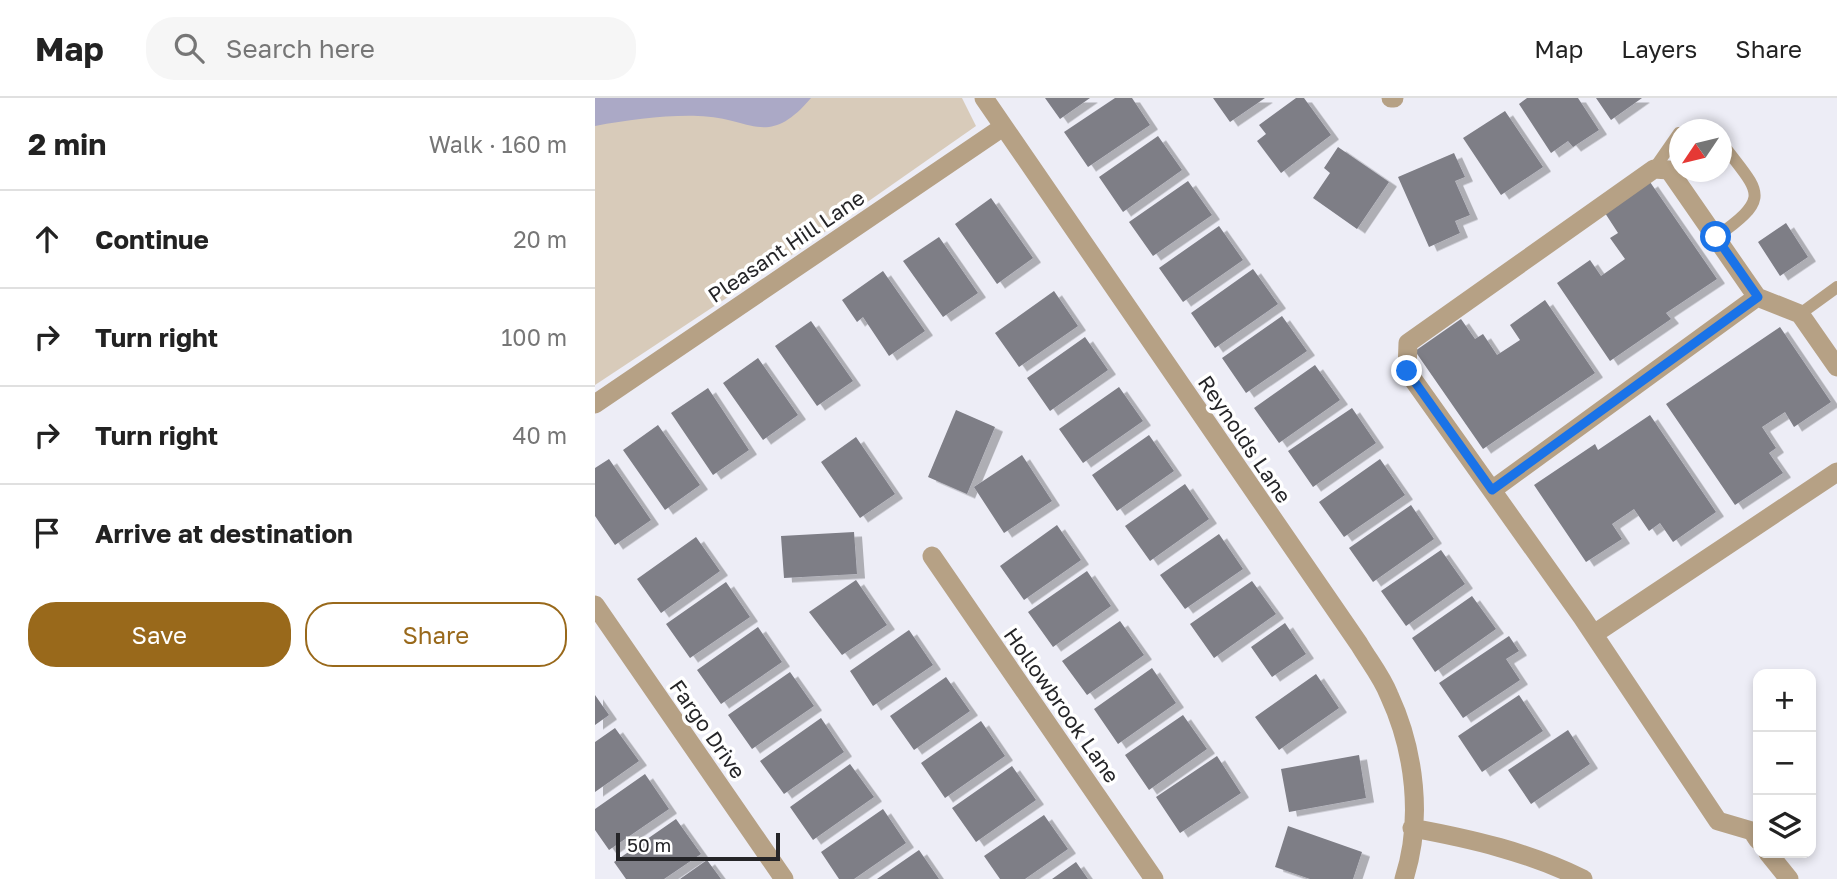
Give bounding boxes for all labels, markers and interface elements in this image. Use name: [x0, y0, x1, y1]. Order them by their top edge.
search box: [146, 17, 636, 80]
text: Map: [35, 29, 104, 68]
icon: search: [170, 29, 208, 67]
text: Search here: [226, 33, 375, 64]
text: Map: [1534, 34, 1583, 63]
text: Layers: [1621, 34, 1697, 63]
text: Share: [1735, 34, 1802, 63]
north arrow: [1669, 119, 1732, 182]
text: 2 min: [28, 126, 106, 162]
text: Walk · 160 m: [429, 130, 567, 158]
street label: Pleasant Hill Lane: [703, 184, 869, 308]
icon: ahead: [28, 220, 66, 258]
route start: [1700, 221, 1731, 252]
text: Continue: [95, 224, 209, 255]
text: 20 m: [513, 225, 567, 253]
icon: right: [28, 318, 66, 356]
text: Turn right: [95, 322, 218, 353]
text: 100 m: [501, 323, 567, 351]
route end: [1391, 355, 1422, 386]
street label: Reynolds Lane: [1193, 370, 1297, 508]
icon: right: [28, 416, 66, 454]
text: Turn right: [95, 420, 218, 451]
text: 40 m: [513, 421, 567, 449]
icon: arrive: [28, 514, 66, 552]
text: Arrive at destination: [95, 518, 353, 549]
button: Save: [28, 602, 291, 667]
button: Share: [305, 602, 567, 667]
street label: Hollowbrook Lane: [999, 622, 1125, 788]
map controls: [1753, 669, 1816, 858]
button: +: [1753, 669, 1816, 732]
street label: Fargo Drive: [664, 675, 752, 783]
button: −: [1753, 732, 1816, 795]
button: layers: [1753, 795, 1816, 858]
scale bar: [616, 830, 781, 862]
text: 50 m: [627, 833, 671, 856]

